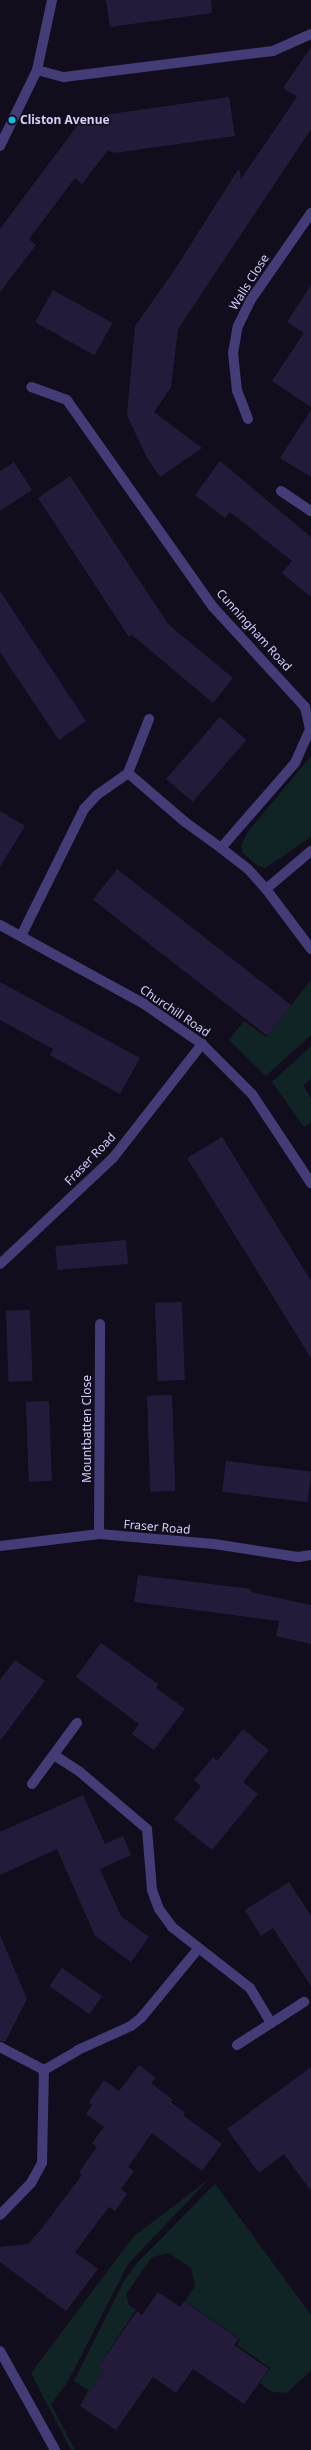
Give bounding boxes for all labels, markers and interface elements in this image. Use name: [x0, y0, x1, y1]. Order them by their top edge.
place label: Cliston Avenue: [20, 113, 110, 127]
marker: Cliston Avenue: [7, 115, 17, 125]
street label: Walls Close: [226, 251, 272, 313]
street label: Cunningham Road: [214, 586, 294, 674]
street label: Churchill Road: [137, 982, 213, 1040]
street label: Fraser Road: [62, 1130, 118, 1188]
street label: Mountbatten Close: [80, 1375, 94, 1483]
street label: Fraser Road: [123, 1517, 191, 1537]

